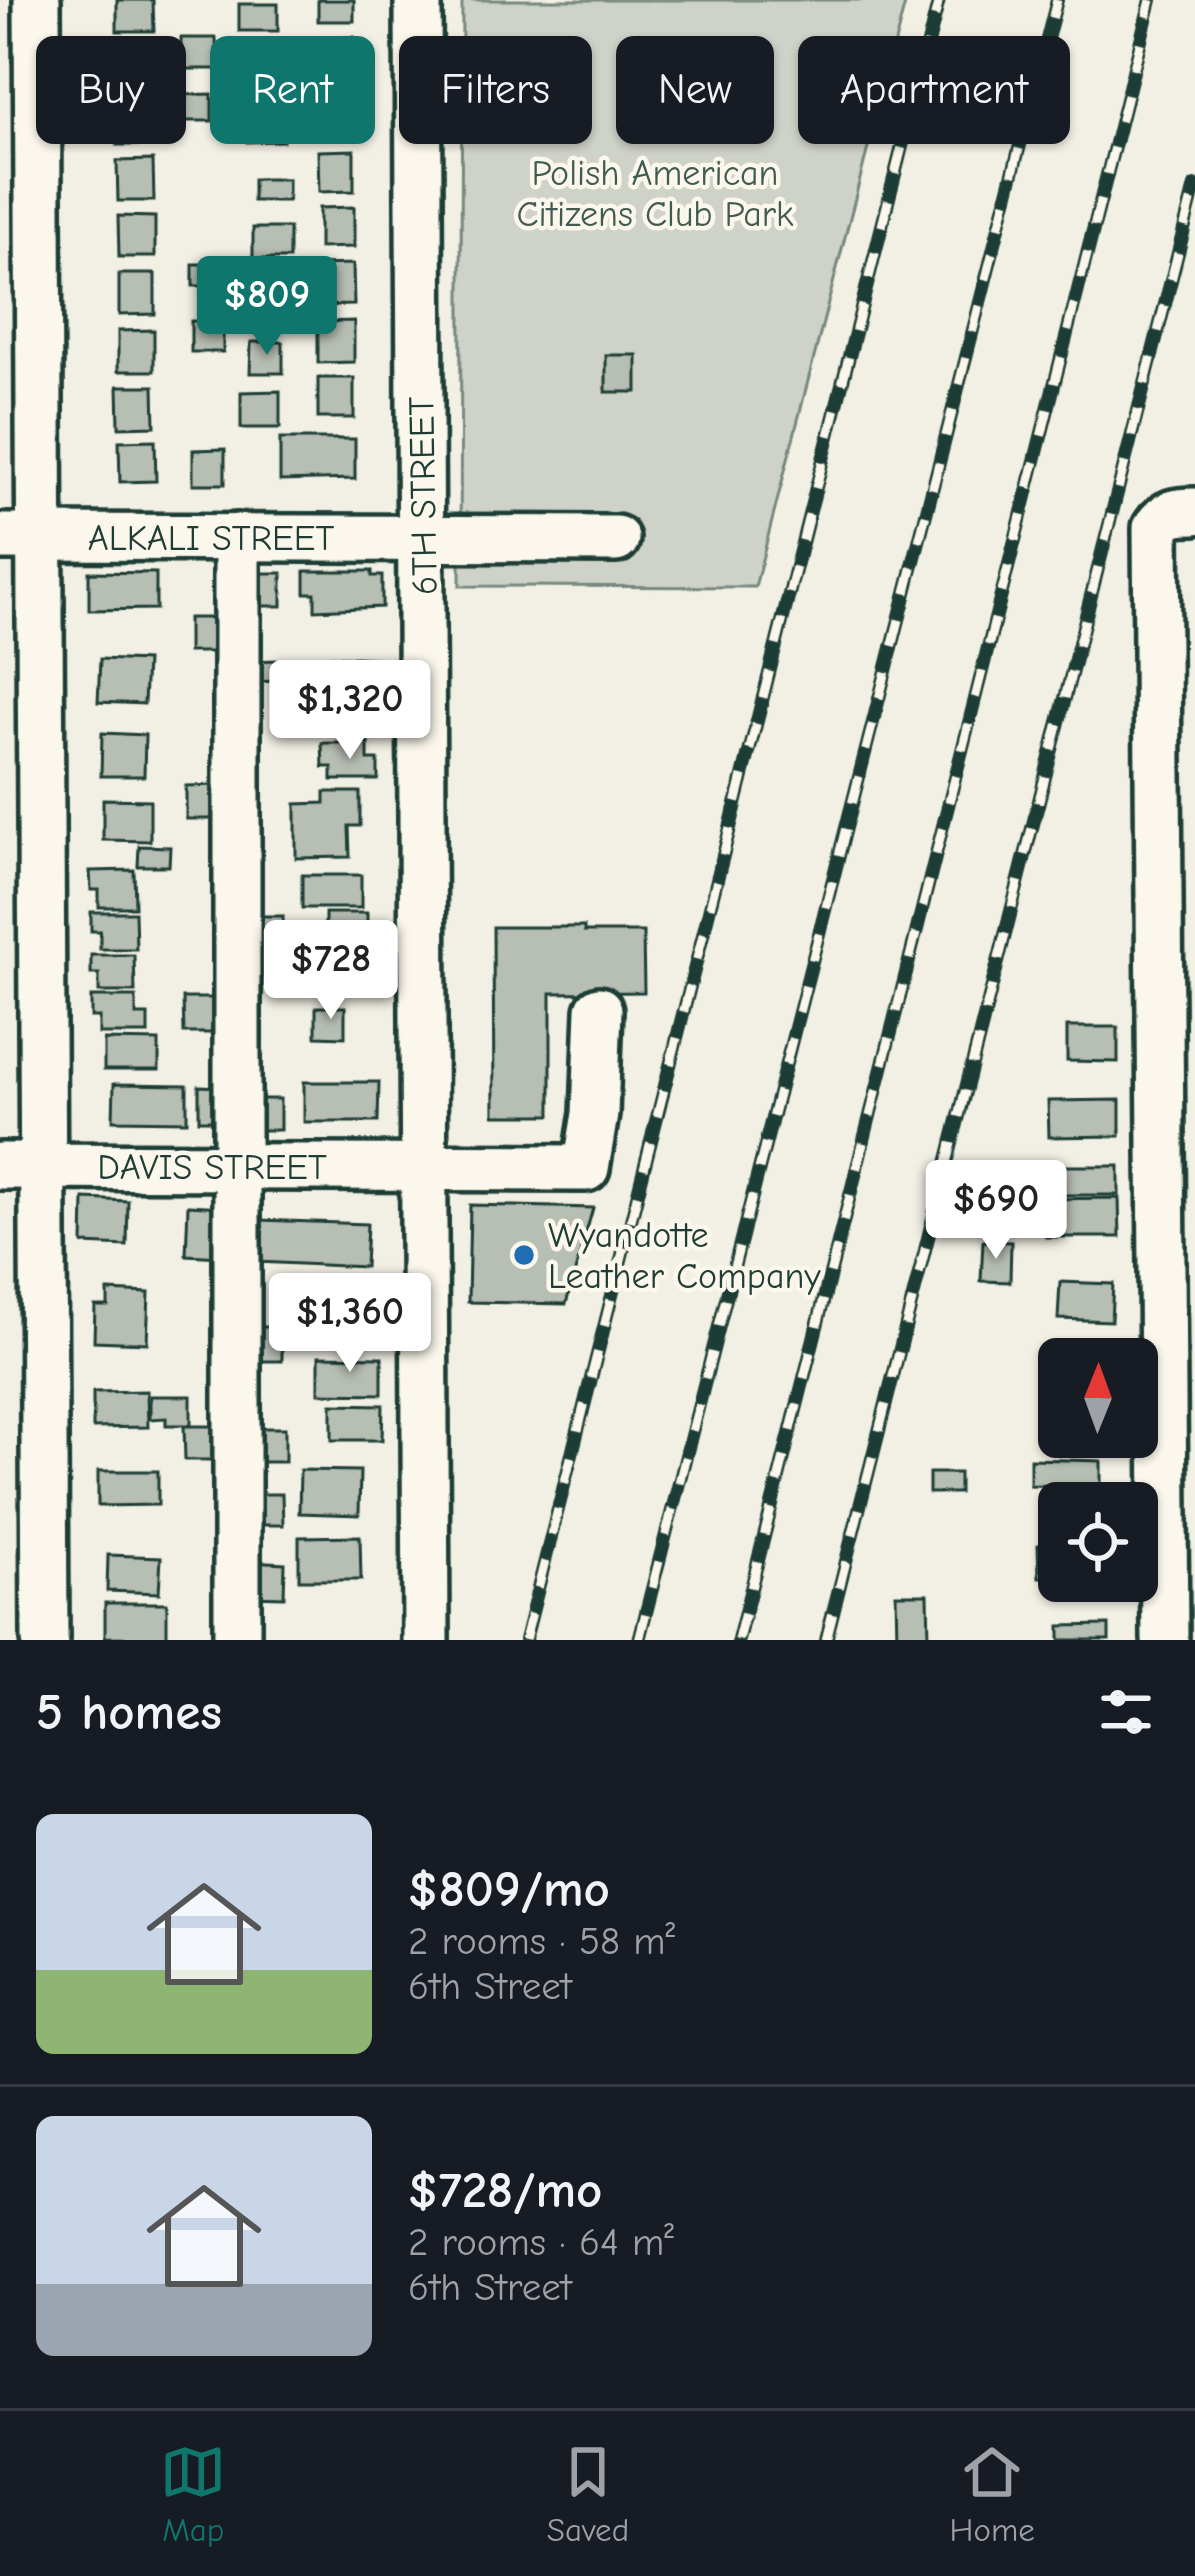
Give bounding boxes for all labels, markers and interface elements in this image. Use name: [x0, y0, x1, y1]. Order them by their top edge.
chip: Buy: [36, 36, 186, 144]
chip: Rent: [210, 36, 375, 144]
chip: Filters: [399, 36, 592, 144]
chip: New: [616, 36, 774, 144]
chip: Apartment: [798, 36, 1070, 144]
park label: Polish American Citizens Club Park: [516, 153, 794, 235]
pin: $809: [196, 256, 338, 358]
text: $809: [224, 272, 310, 317]
street label: 6TH STREET: [401, 396, 446, 596]
street label: ALKALI STREET: [88, 518, 334, 559]
pin: $1,320: [252, 660, 448, 762]
text: $1,320: [296, 676, 404, 721]
pin: $728: [260, 920, 402, 1022]
text: $728: [291, 936, 371, 981]
street label: DAVIS STREET: [97, 1147, 327, 1188]
pin: $690: [925, 1160, 1067, 1262]
text: $690: [953, 1176, 1039, 1221]
place label: Wyandotte Leather Company: [548, 1215, 821, 1297]
marker: Wyandotte Leather Company: [511, 1242, 537, 1268]
pin: $1,360: [252, 1273, 448, 1375]
text: $1,360: [296, 1289, 404, 1334]
north arrow: [1038, 1338, 1158, 1458]
map controls: [1038, 1338, 1158, 1602]
button: locate: [1038, 1482, 1158, 1602]
icon: filters: [1093, 1679, 1159, 1745]
text: 5 homes: [36, 1683, 222, 1742]
text: $809/mo: [408, 1860, 610, 1919]
icon: home: [132, 1862, 276, 2006]
text: 2 rooms · 58 m²: [408, 1919, 675, 1964]
text: 6th Street: [408, 1964, 572, 2009]
text: $728/mo: [408, 2161, 602, 2220]
icon: home: [132, 2164, 276, 2308]
text: 2 rooms · 64 m²: [408, 2220, 674, 2265]
text: 6th Street: [408, 2265, 572, 2310]
tab: Map: [160, 2439, 226, 2549]
tab: Saved: [547, 2439, 629, 2549]
tab: Home: [950, 2439, 1035, 2549]

